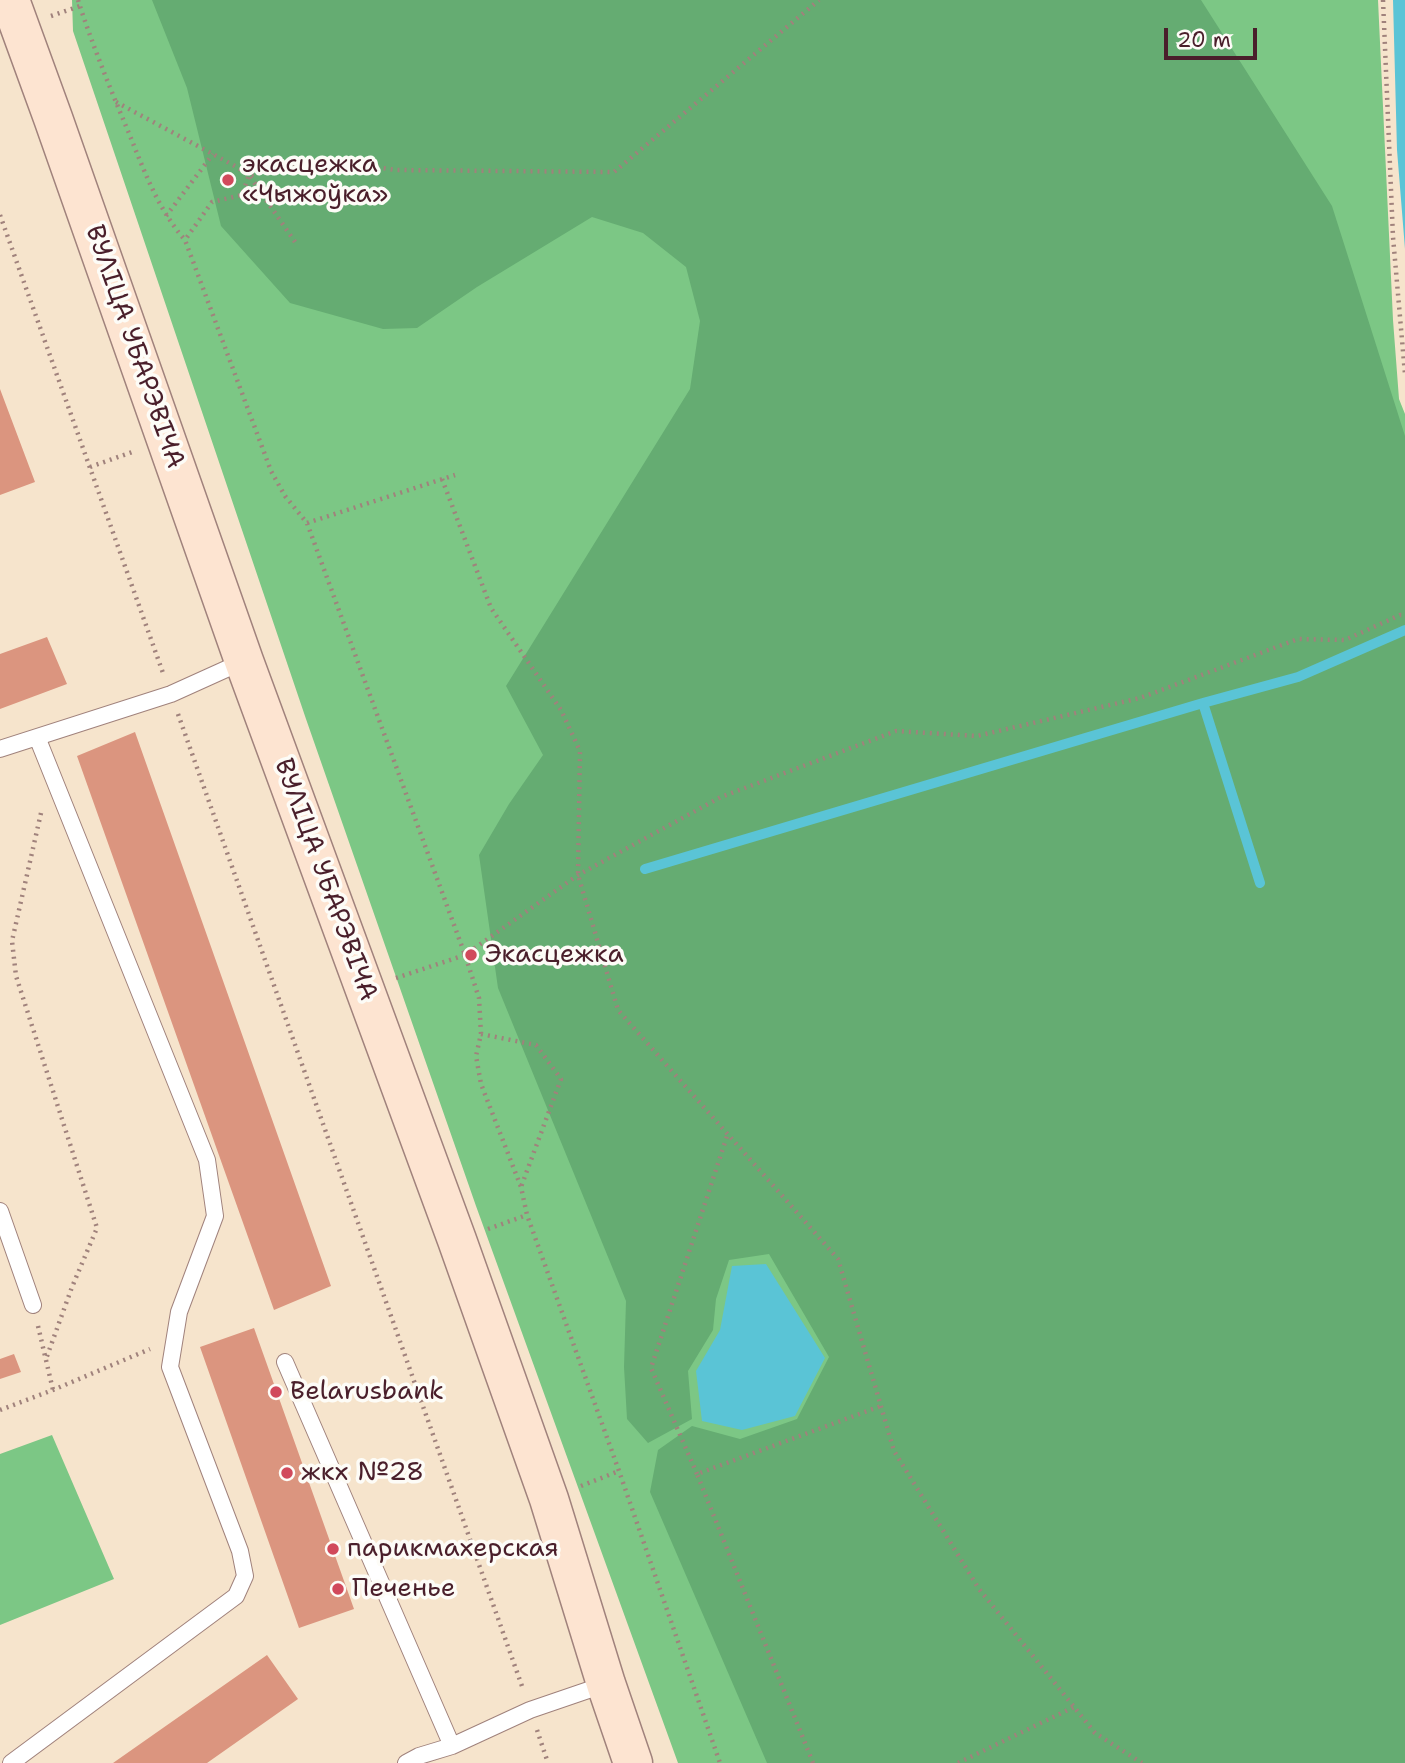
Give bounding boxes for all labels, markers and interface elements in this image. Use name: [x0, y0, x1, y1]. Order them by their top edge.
scale bar: [1167, 14, 1260, 58]
text: 20 m: [1177, 26, 1231, 54]
place label: экасцежка «Чыжоўка»: [242, 149, 388, 210]
marker: экасцежка «Чыжоўка»: [220, 172, 236, 188]
street label: ВУЛІЦА УБАРЭВІЧА: [78, 221, 190, 473]
street label: ВУЛІЦА УБАРЭВІЧА: [267, 755, 383, 1005]
place label: Экасцежка: [485, 939, 624, 971]
marker: Экасцежка: [463, 947, 479, 963]
place label: Belarusbank: [290, 1376, 444, 1408]
marker: Belarusbank: [268, 1384, 284, 1400]
place label: жкх №28: [301, 1457, 424, 1489]
marker: жкх №28: [279, 1465, 295, 1481]
place label: парикмахерская: [347, 1533, 559, 1565]
marker: парикмахерская: [325, 1541, 341, 1557]
place label: Печенье: [352, 1573, 455, 1605]
marker: Печенье: [330, 1581, 346, 1597]

